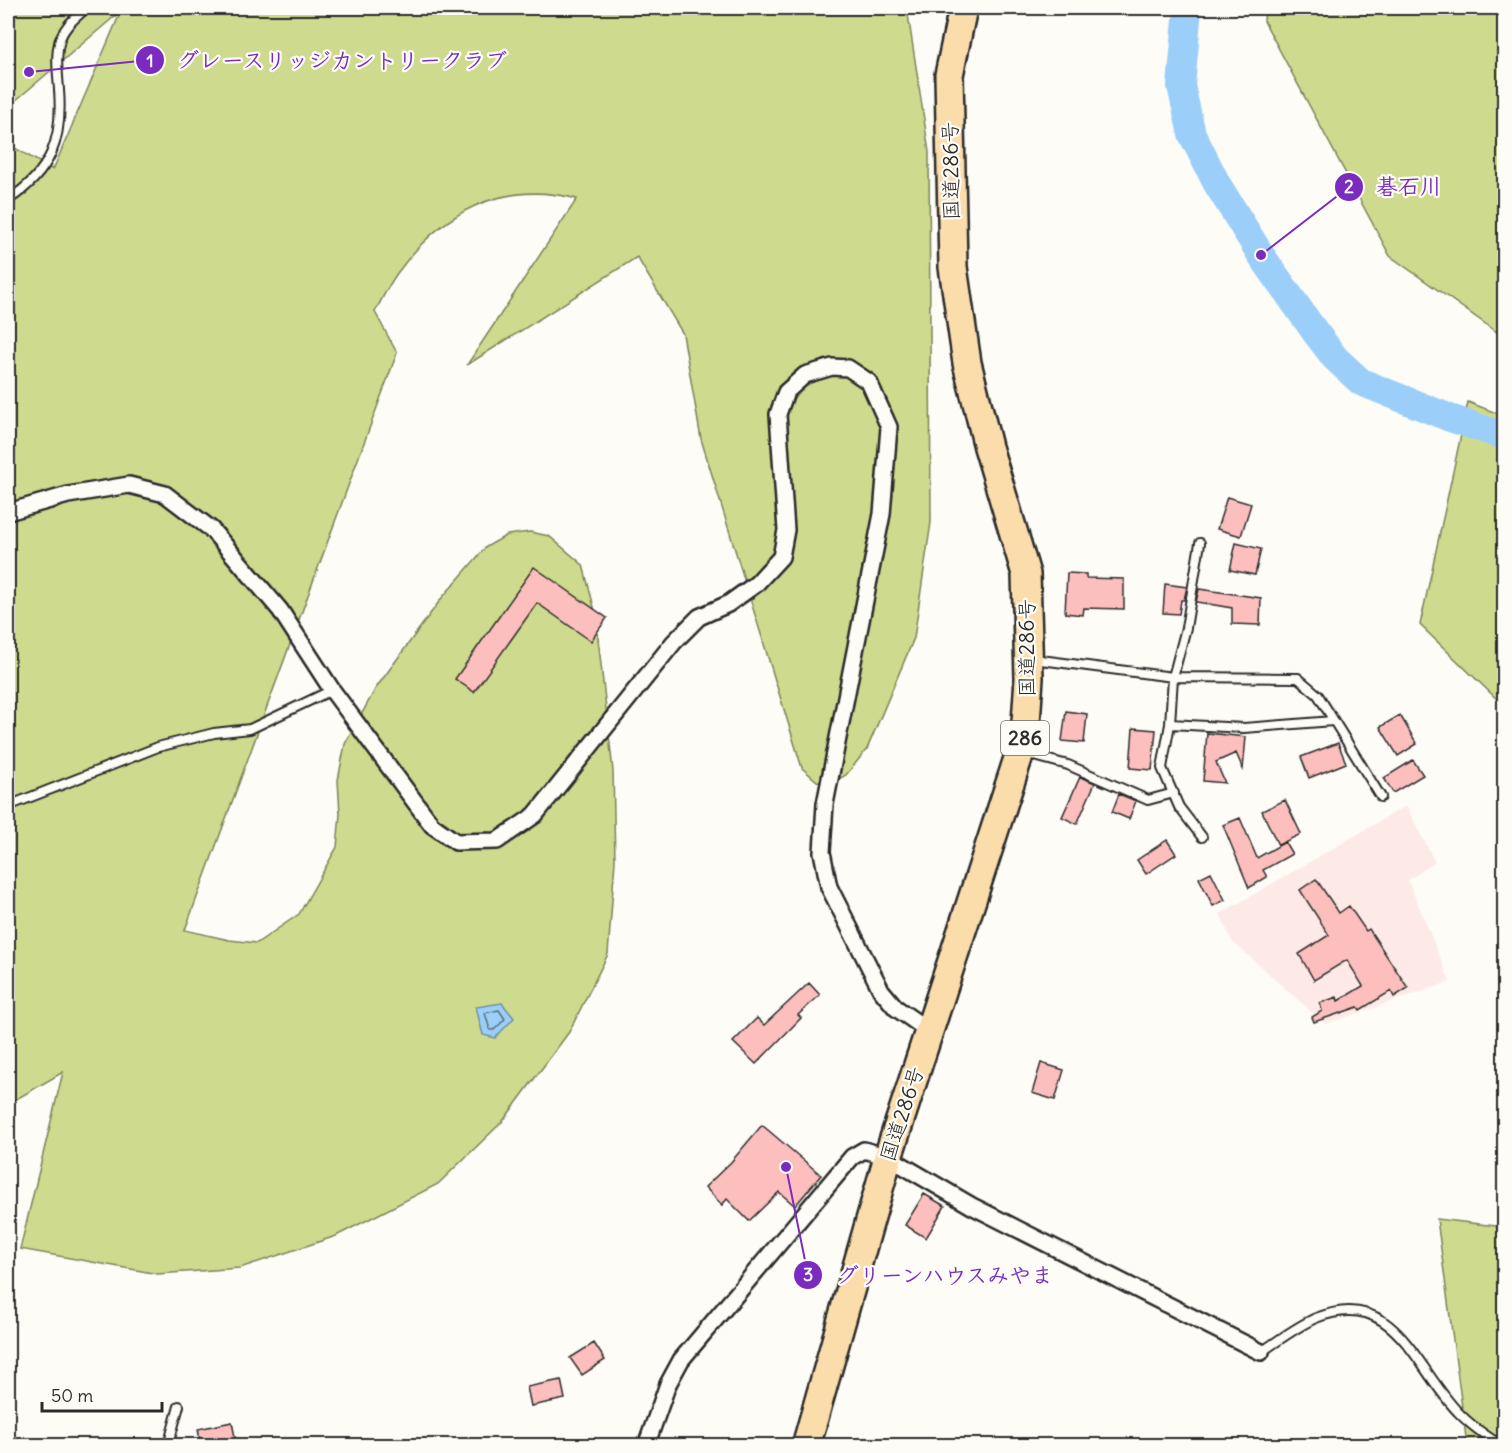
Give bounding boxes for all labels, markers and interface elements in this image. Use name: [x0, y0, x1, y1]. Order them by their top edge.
callout: グレースリッジカントリークラブ: [135, 40, 520, 80]
text: グレースリッジカントリークラブ: [177, 46, 507, 74]
text: 1: [146, 49, 154, 72]
street label: 国道286号: [936, 121, 965, 221]
callout: 碁石川: [1334, 167, 1454, 207]
text: 碁石川: [1376, 172, 1442, 200]
text: 2: [1344, 175, 1354, 198]
street label: 国道286号: [1013, 599, 1040, 697]
road number: 286: [1001, 721, 1049, 755]
street label: 国道286号: [873, 1063, 930, 1165]
callout: グリーンハウスみやま: [793, 1255, 1067, 1295]
text: グリーンハウスみやま: [837, 1261, 1053, 1289]
text: 3: [803, 1263, 813, 1286]
scale bar: [42, 1375, 162, 1413]
text: 50 m: [51, 1384, 93, 1407]

